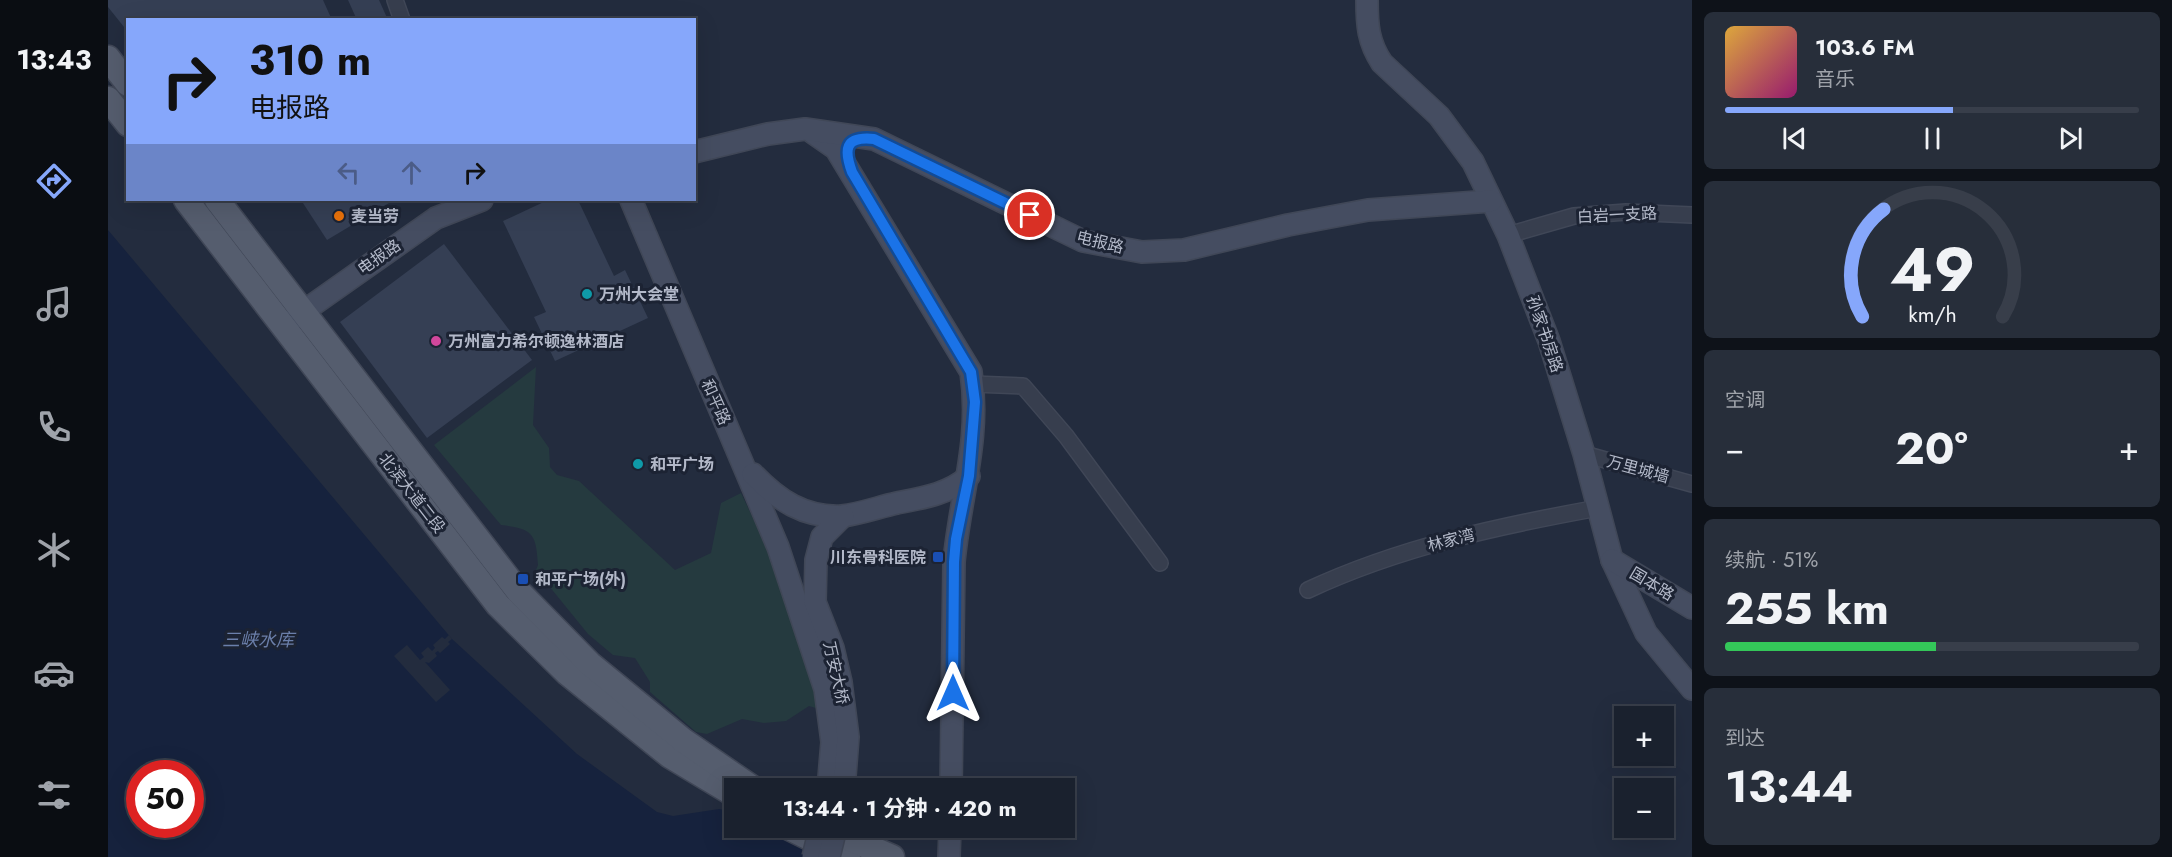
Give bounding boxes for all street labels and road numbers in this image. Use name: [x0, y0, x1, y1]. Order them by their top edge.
street label: 白岩一支路: [1576, 201, 1658, 229]
street label: 电报路: [1074, 225, 1126, 259]
street label: 电报路: [353, 234, 405, 280]
street label: 孙家书房路: [1521, 292, 1569, 376]
street label: 和平路: [696, 375, 736, 429]
street label: 北滨大道二段: [373, 448, 451, 538]
street label: 万里城墙: [1604, 450, 1672, 488]
street label: 林家湾: [1425, 523, 1477, 557]
street label: 国本路: [1625, 562, 1679, 606]
street label: 万安大桥: [818, 639, 854, 707]

